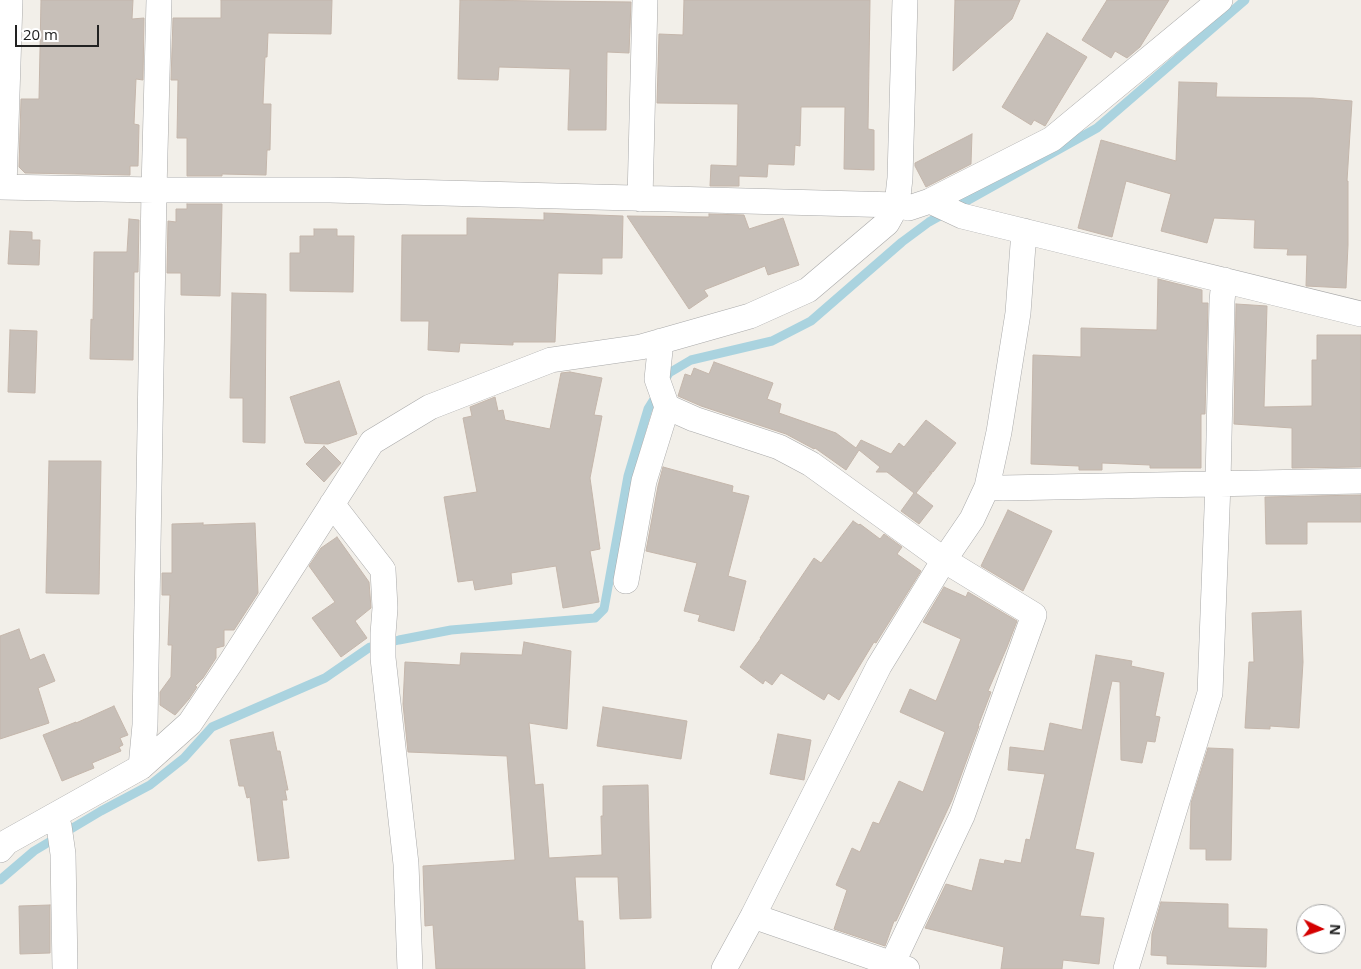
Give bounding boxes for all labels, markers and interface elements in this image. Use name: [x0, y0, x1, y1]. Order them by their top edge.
scale bar: [18, 15, 101, 47]
text: 20 m: [23, 24, 58, 44]
north arrow: [1296, 904, 1346, 954]
text: N: [1326, 924, 1345, 936]

